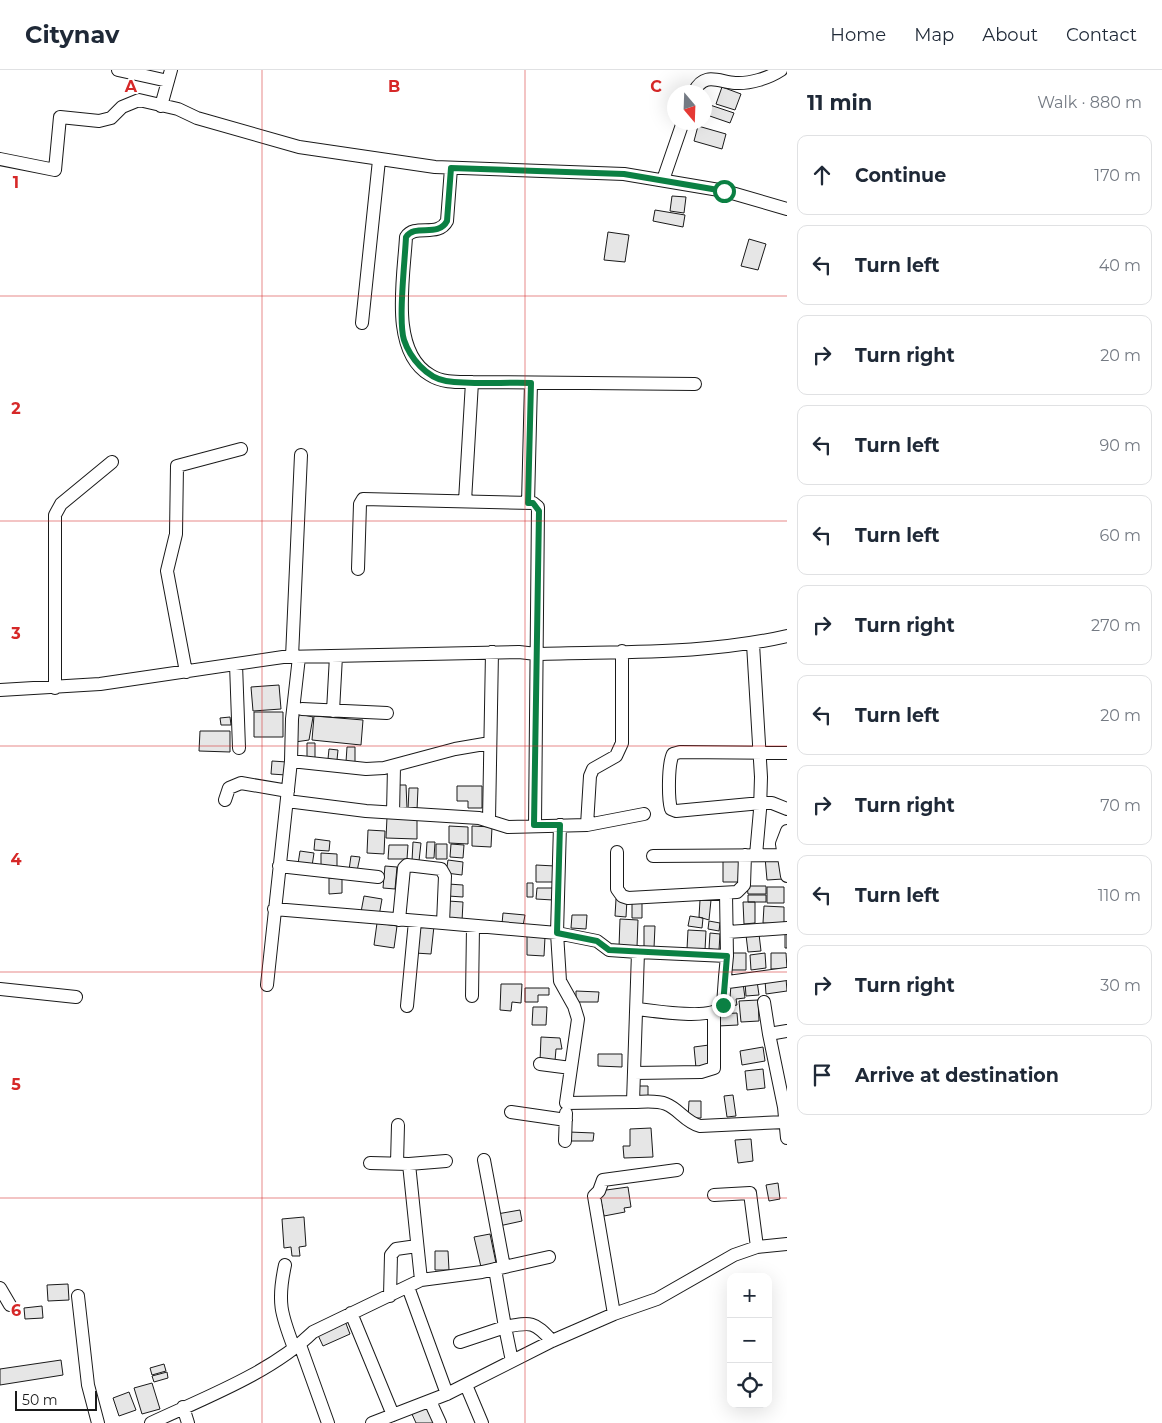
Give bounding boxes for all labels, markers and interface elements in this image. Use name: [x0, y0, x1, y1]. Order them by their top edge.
text: Citynav: [25, 20, 119, 49]
text: Home: [830, 24, 886, 46]
text: Map: [914, 24, 954, 46]
text: About: [982, 24, 1038, 46]
text: Contact: [1066, 24, 1137, 46]
text: A: [124, 77, 138, 96]
text: B: [388, 77, 400, 96]
text: C: [650, 77, 662, 96]
north arrow: [667, 85, 712, 130]
text: 11 min: [807, 90, 872, 115]
text: Walk · 880 m: [1037, 93, 1142, 112]
icon: ahead: [808, 161, 836, 189]
text: Continue: [855, 164, 946, 187]
text: 170 m: [1094, 166, 1141, 185]
text: 1: [13, 173, 19, 192]
route start: [713, 180, 736, 203]
icon: left: [808, 251, 836, 279]
text: Turn left: [855, 254, 940, 277]
text: 40 m: [1099, 256, 1141, 275]
icon: right: [808, 341, 836, 369]
text: Turn right: [855, 344, 955, 367]
text: 20 m: [1100, 346, 1141, 365]
text: 2: [11, 399, 21, 418]
icon: left: [808, 431, 836, 459]
text: Turn left: [855, 434, 940, 457]
text: 90 m: [1099, 436, 1141, 455]
icon: left: [808, 521, 836, 549]
text: Turn left: [855, 524, 940, 547]
text: 60 m: [1099, 526, 1141, 545]
icon: right: [808, 611, 836, 639]
text: Turn right: [855, 614, 955, 637]
text: 270 m: [1091, 616, 1141, 635]
text: 3: [10, 624, 21, 643]
icon: left: [808, 701, 836, 729]
text: Turn left: [855, 704, 940, 727]
text: 20 m: [1100, 706, 1141, 725]
icon: right: [808, 791, 836, 819]
text: Turn right: [855, 794, 955, 817]
text: 70 m: [1100, 796, 1141, 815]
text: 4: [10, 850, 22, 869]
icon: left: [808, 881, 836, 909]
text: Turn left: [855, 884, 940, 907]
text: 110 m: [1098, 886, 1141, 905]
icon: right: [808, 971, 836, 999]
text: Turn right: [855, 974, 955, 997]
text: 30 m: [1100, 976, 1141, 995]
route end: [712, 994, 735, 1017]
icon: arrive: [808, 1061, 836, 1089]
text: Arrive at destination: [855, 1064, 1059, 1087]
text: 5: [11, 1075, 21, 1094]
map controls: [727, 1273, 772, 1408]
button: +: [727, 1273, 772, 1318]
text: 6: [11, 1301, 21, 1320]
button: −: [727, 1318, 772, 1363]
button: locate: [727, 1363, 772, 1408]
scale bar: [15, 1388, 98, 1411]
text: 50 m: [22, 1391, 58, 1409]

